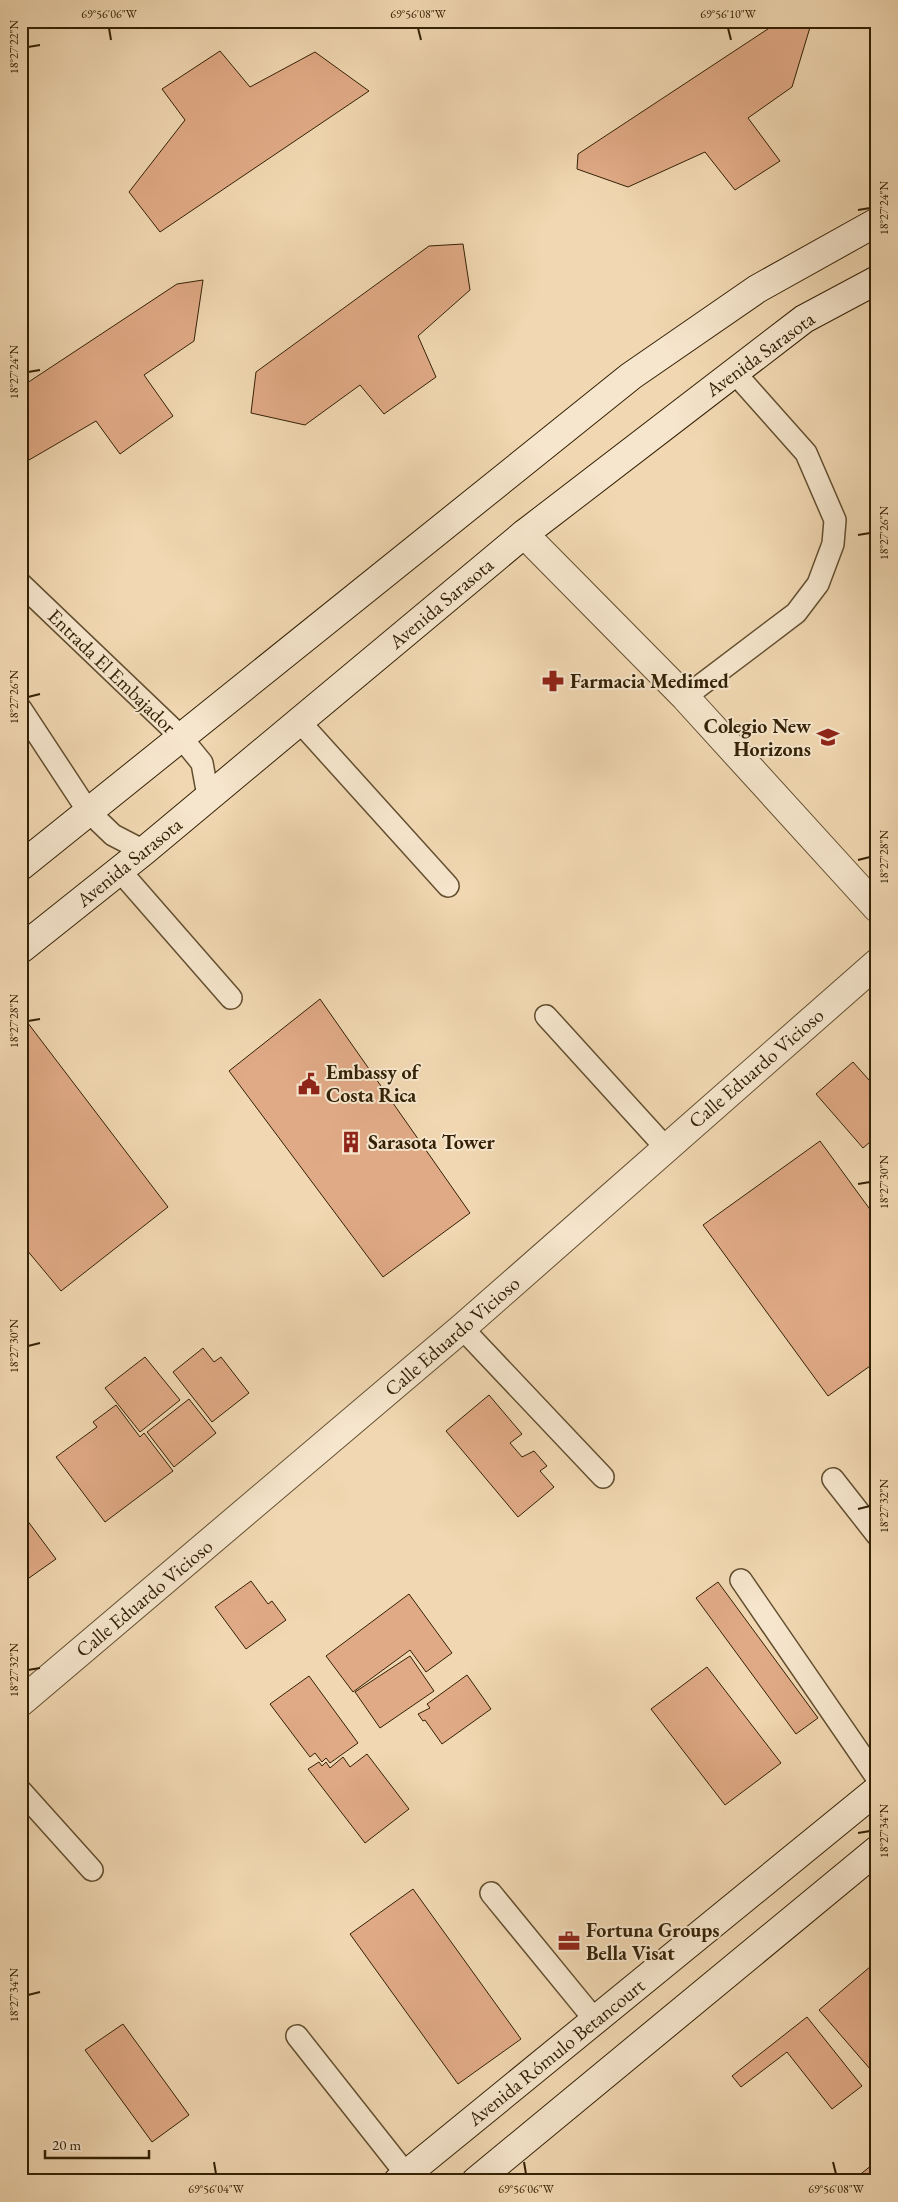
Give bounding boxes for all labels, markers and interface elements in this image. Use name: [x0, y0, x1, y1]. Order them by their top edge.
text: 69°56'06"W: [81, 6, 138, 22]
text: 69°56'08"W: [390, 6, 447, 22]
text: 69°56'10"W: [700, 6, 757, 22]
text: 18°27'22"N: [6, 20, 22, 74]
text: 18°27'24"N: [876, 181, 892, 235]
street label: Avenida Sarasota: [700, 306, 820, 403]
text: 18°27'24"N: [6, 345, 22, 399]
text: 18°27'26"N: [876, 506, 892, 560]
street label: Avenida Sarasota: [383, 552, 499, 655]
street label: Entrada El Embajador: [42, 603, 182, 739]
pharmacy icon: Farmacia Medimed: [540, 668, 566, 694]
place label: Farmacia Medimed: [570, 668, 729, 694]
text: 18°27'26"N: [6, 670, 22, 724]
place label: Colegio New Horizons: [704, 713, 811, 762]
school or university icon: Colegio New Horizons: [815, 724, 841, 750]
street label: Avenida Sarasota: [70, 811, 187, 913]
text: 18°27'28"N: [876, 830, 892, 884]
text: 18°27'28"N: [6, 994, 22, 1048]
street label: Calle Eduardo Vicioso: [683, 1002, 829, 1134]
place label: Embassy of Costa Rica: [326, 1059, 422, 1108]
public building icon: Embassy of Costa Rica: [296, 1071, 322, 1097]
building icon: Sarasota Tower: [338, 1129, 364, 1155]
place label: Sarasota Tower: [368, 1129, 496, 1155]
text: 18°27'30"N: [876, 1155, 892, 1209]
street label: Calle Eduardo Vicioso: [379, 1270, 525, 1402]
text: 18°27'30"N: [6, 1319, 22, 1373]
text: 18°27'32"N: [876, 1479, 892, 1533]
street label: Calle Eduardo Vicioso: [70, 1533, 218, 1663]
text: 18°27'32"N: [6, 1643, 22, 1697]
text: 18°27'34"N: [876, 1804, 892, 1858]
place label: Fortuna Groups Bella Visat: [586, 1917, 719, 1966]
office icon: Fortuna Groups Bella Visat: [556, 1928, 582, 1954]
text: 18°27'34"N: [6, 1968, 22, 2022]
street label: Avenida Rómulo Betancourt: [461, 1972, 650, 2132]
scale bar: [45, 2127, 149, 2159]
text: 20 m: [52, 2135, 81, 2154]
text: 69°56'04"W: [188, 2181, 245, 2197]
text: 69°56'06"W: [498, 2181, 555, 2197]
text: 69°56'08"W: [808, 2181, 865, 2197]

